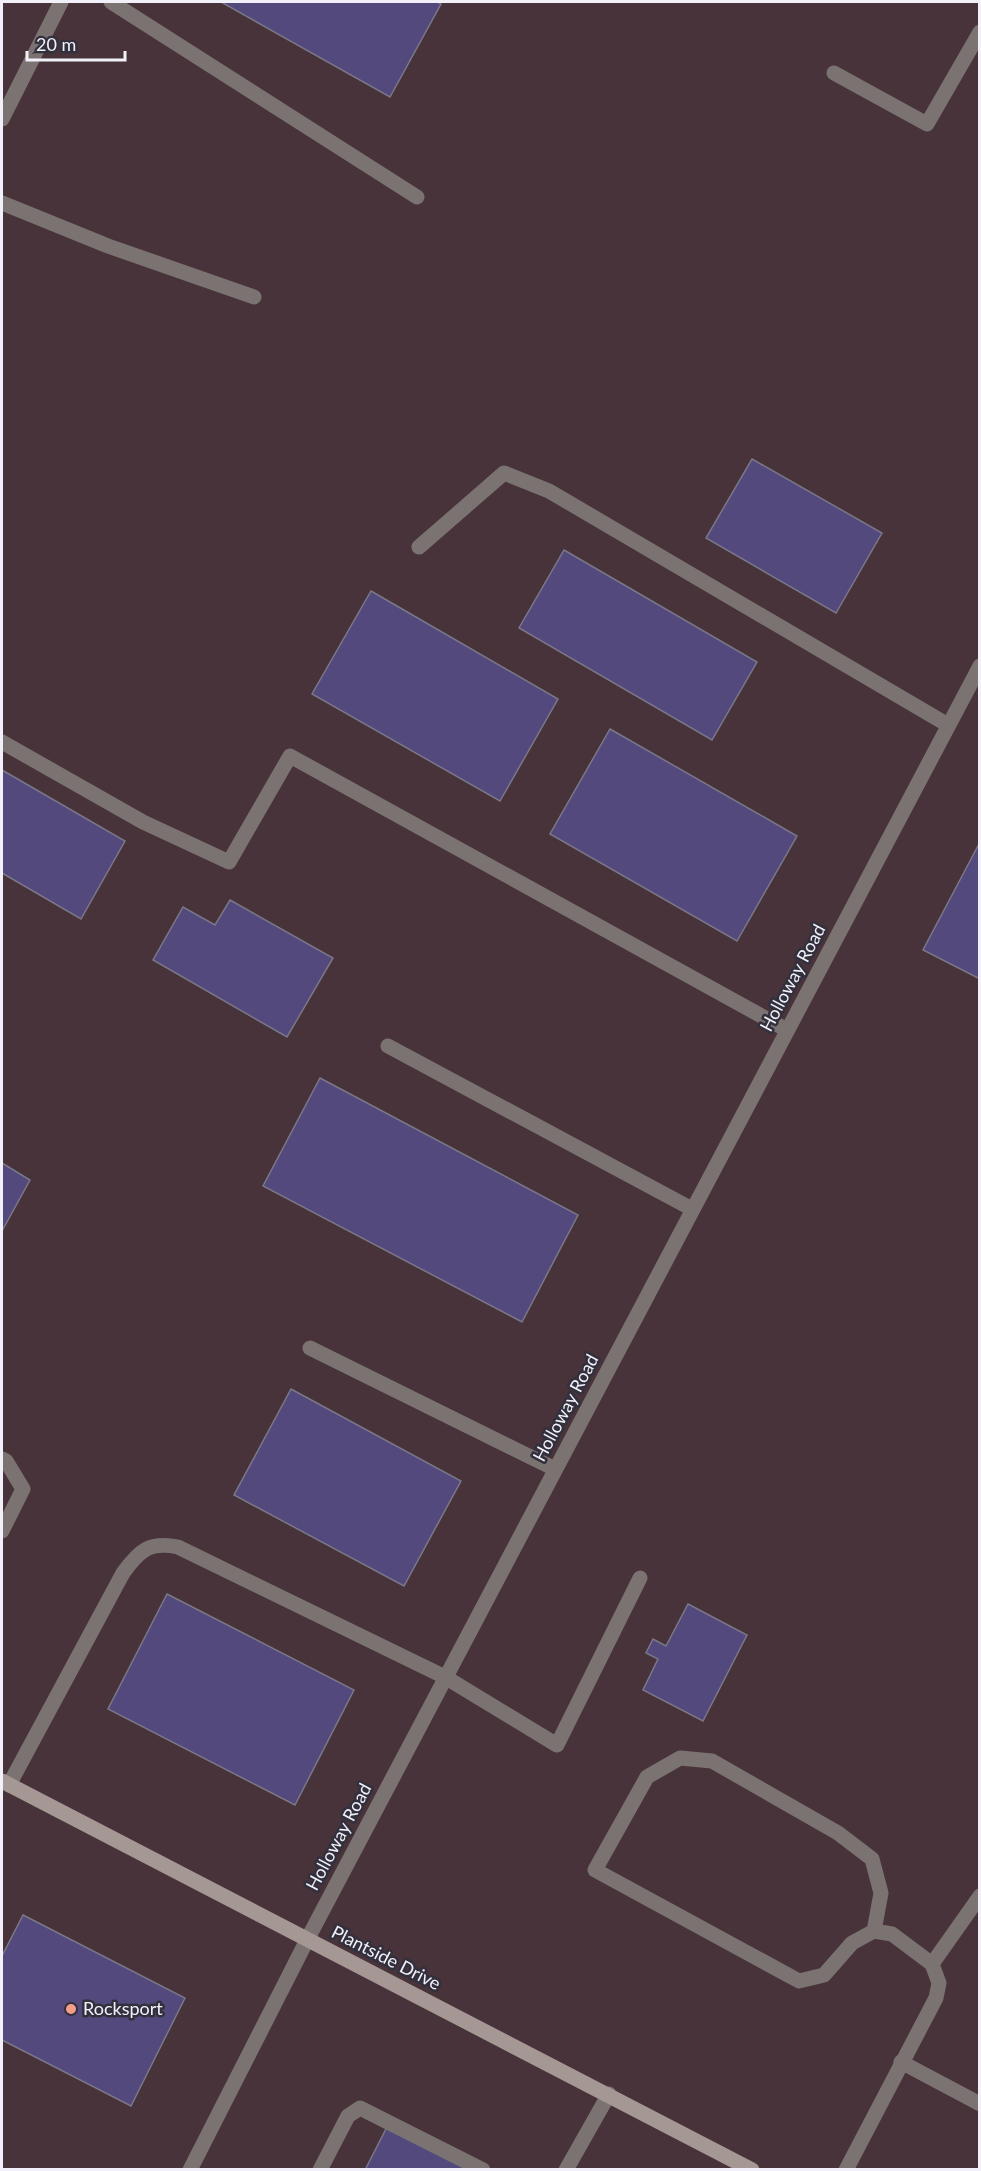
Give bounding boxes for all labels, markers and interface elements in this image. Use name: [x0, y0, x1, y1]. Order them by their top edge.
scale bar: [27, 24, 124, 62]
text: 20 m: [36, 33, 76, 55]
street label: Holloway Road: [755, 920, 830, 1035]
street label: Holloway Road: [528, 1350, 603, 1465]
street label: Holloway Road: [301, 1779, 376, 1894]
street label: Plantside Drive: [328, 1920, 445, 1994]
place label: Rocksport: [83, 1997, 163, 2019]
marker: Rocksport: [64, 2002, 78, 2016]

